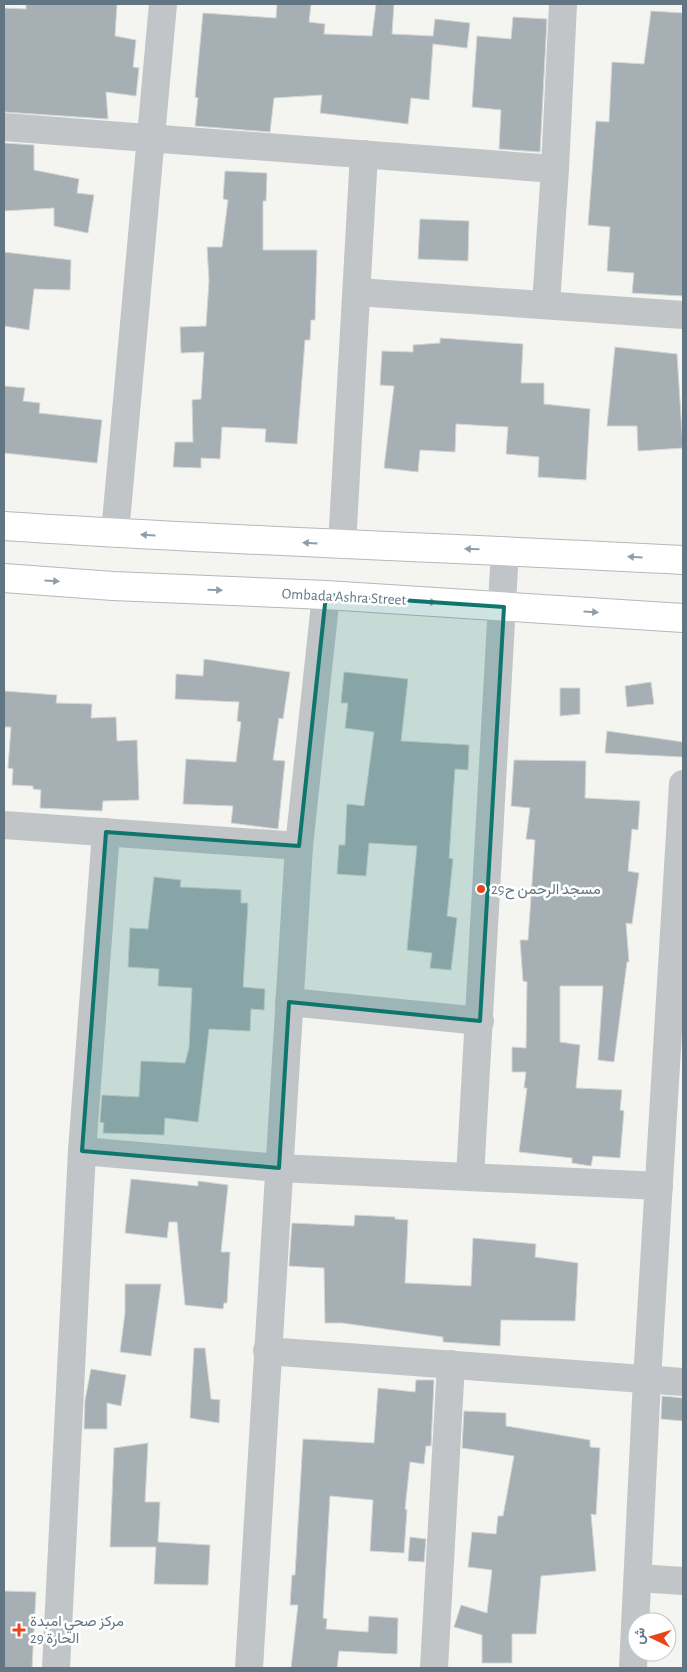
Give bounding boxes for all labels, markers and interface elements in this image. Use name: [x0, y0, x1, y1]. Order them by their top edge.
one-way arrow: [139, 531, 155, 539]
one-way arrow: [302, 538, 318, 546]
one-way arrow: [464, 545, 480, 553]
one-way arrow: [626, 553, 642, 561]
one-way arrow: [45, 578, 61, 586]
one-way arrow: [207, 586, 223, 594]
street label: Ombada Ashra Street: [281, 586, 407, 608]
one-way arrow: [422, 598, 438, 606]
one-way arrow: [584, 609, 600, 617]
place label: مسجد الرحمن ح29: [491, 882, 601, 900]
marker: مسجد الرحمن ح29: [475, 883, 487, 895]
north arrow: [627, 1612, 677, 1662]
place label: مركز صحي امبدة الحارة 29: [30, 1614, 124, 1647]
marker: مركز صحي امبدة الحارة 29: [12, 1623, 26, 1637]
text: ش: [632, 1627, 649, 1645]

